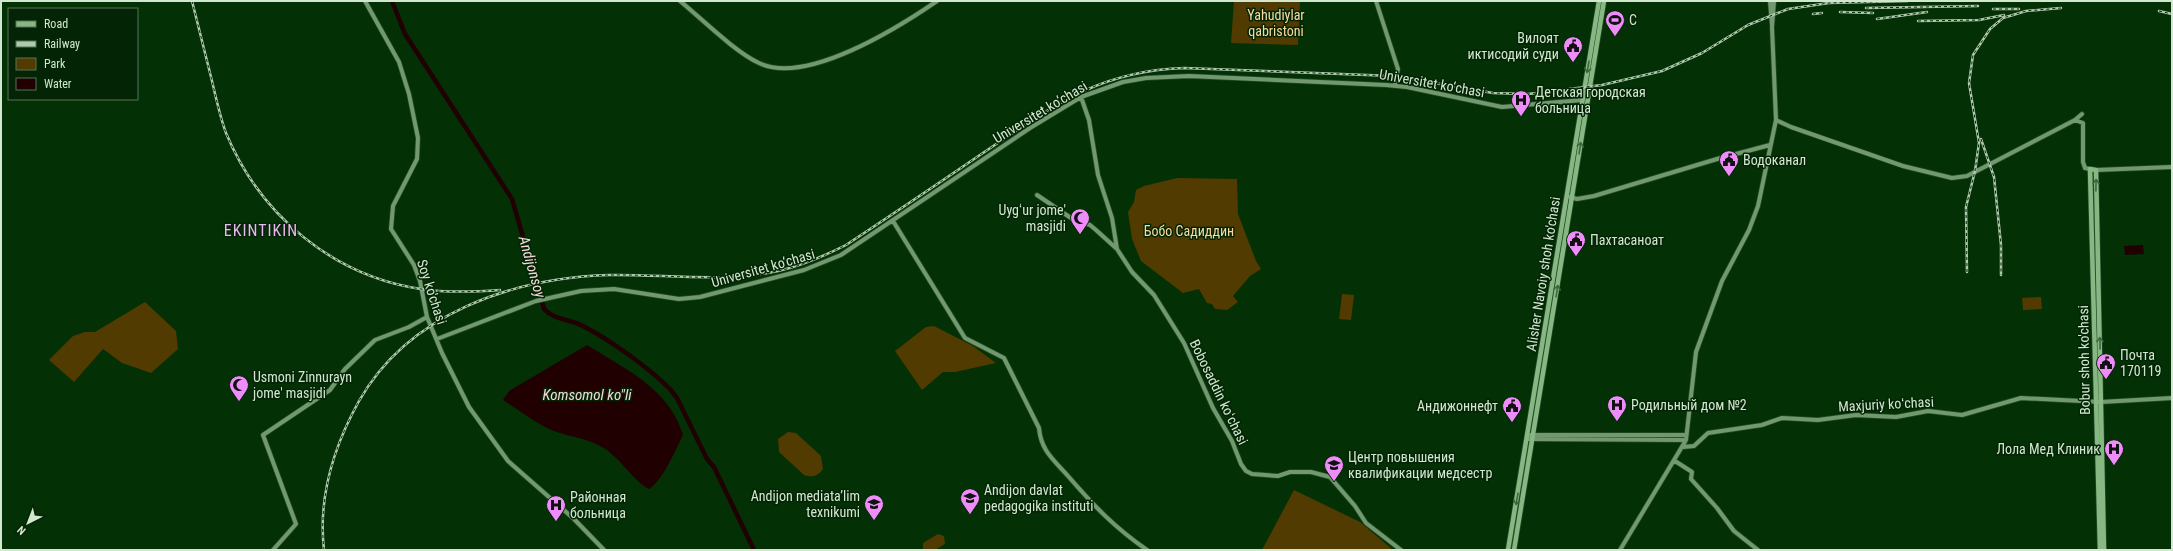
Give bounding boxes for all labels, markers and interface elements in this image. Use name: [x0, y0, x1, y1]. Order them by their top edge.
park label: Yahudiylar qabristoni: [1247, 7, 1305, 39]
legend: [8, 8, 138, 100]
sports icon: С: [1604, 9, 1626, 37]
place label: С: [1629, 12, 1637, 28]
text: Road: [44, 17, 68, 31]
place label: Вилоят иктисодий суди: [1468, 30, 1559, 62]
public building icon: Вилоят иктисодий суди: [1562, 35, 1584, 63]
text: Railway: [44, 37, 80, 51]
text: Park: [44, 57, 66, 71]
one-way arrow: [1584, 60, 1592, 73]
street label: Universitet kо‘chasi: [1378, 66, 1486, 100]
text: Water: [44, 77, 72, 91]
street label: Universitet kо‘chasi: [990, 78, 1090, 146]
place label: Детская городская больница: [1535, 84, 1646, 116]
hospital icon: Детская городская больница: [1510, 89, 1532, 117]
one-way arrow: [1576, 142, 1584, 155]
public building icon: Водоканал: [1718, 149, 1740, 177]
place label: Водоканал: [1743, 152, 1806, 168]
one-way arrow: [2092, 179, 2100, 192]
street label: Alisher Navoiy shoh ko'chasi: [1523, 196, 1563, 352]
place label: Uygʻur jome' masjidi: [999, 202, 1066, 234]
mosque icon: Uygʻur jome' masjidi: [1069, 207, 1091, 235]
district label: EKINTIKIN: [224, 221, 298, 240]
park label: Бобо Садиддин: [1144, 223, 1234, 239]
public building icon: Пахтасаноат: [1565, 229, 1587, 257]
place label: Пахтасаноат: [1590, 232, 1664, 248]
water label: Andijonsoy: [514, 233, 550, 301]
street label: Universitet kо‘chasi: [709, 246, 817, 290]
street label: Soy ko'chasi: [414, 258, 450, 326]
one-way arrow: [1553, 284, 1561, 297]
street label: Bobur shoh ko'chasi: [2075, 305, 2093, 415]
street label: Bobosaddin koʻchasi: [1187, 337, 1251, 447]
one-way arrow: [2096, 337, 2104, 350]
place label: Почта 170119: [2120, 347, 2161, 379]
public building icon: Почта 170119: [2095, 352, 2117, 380]
place label: Usmoni Zinnurayn jome' masjidi: [252, 369, 352, 401]
mosque icon: Usmoni Zinnurayn jome' masjidi: [228, 374, 250, 402]
water label: Komsomol ko"li: [542, 386, 632, 404]
hospital icon: Родильный дом №2: [1606, 394, 1628, 422]
street label: Maxjuriy koʻchasi: [1838, 394, 1934, 414]
public building icon: Андижоннефт: [1501, 395, 1523, 423]
place label: Родильный дом №2: [1631, 397, 1747, 413]
place label: Андижоннефт: [1417, 398, 1498, 414]
hospital icon: Лола Мед Клиник: [2103, 438, 2125, 466]
place label: Лола Мед Клиник: [1996, 441, 2100, 457]
place label: Центр повышения квалификации медсестр: [1348, 449, 1492, 481]
school or university icon: Центр повышения квалификации медсестр: [1323, 454, 1345, 482]
place label: Andijon davlat pedagogika instituti: [984, 482, 1093, 514]
school or university icon: Andijon davlat pedagogika instituti: [959, 487, 981, 515]
place label: Andijon mediataʼlim texnikumi: [751, 488, 860, 520]
place label: Районная больница: [570, 489, 626, 521]
one-way arrow: [1513, 492, 1521, 505]
school or university icon: Andijon mediataʼlim texnikumi: [863, 493, 885, 521]
hospital icon: Районная больница: [545, 494, 567, 522]
north arrow: [8, 503, 48, 543]
text: N: [15, 523, 29, 537]

